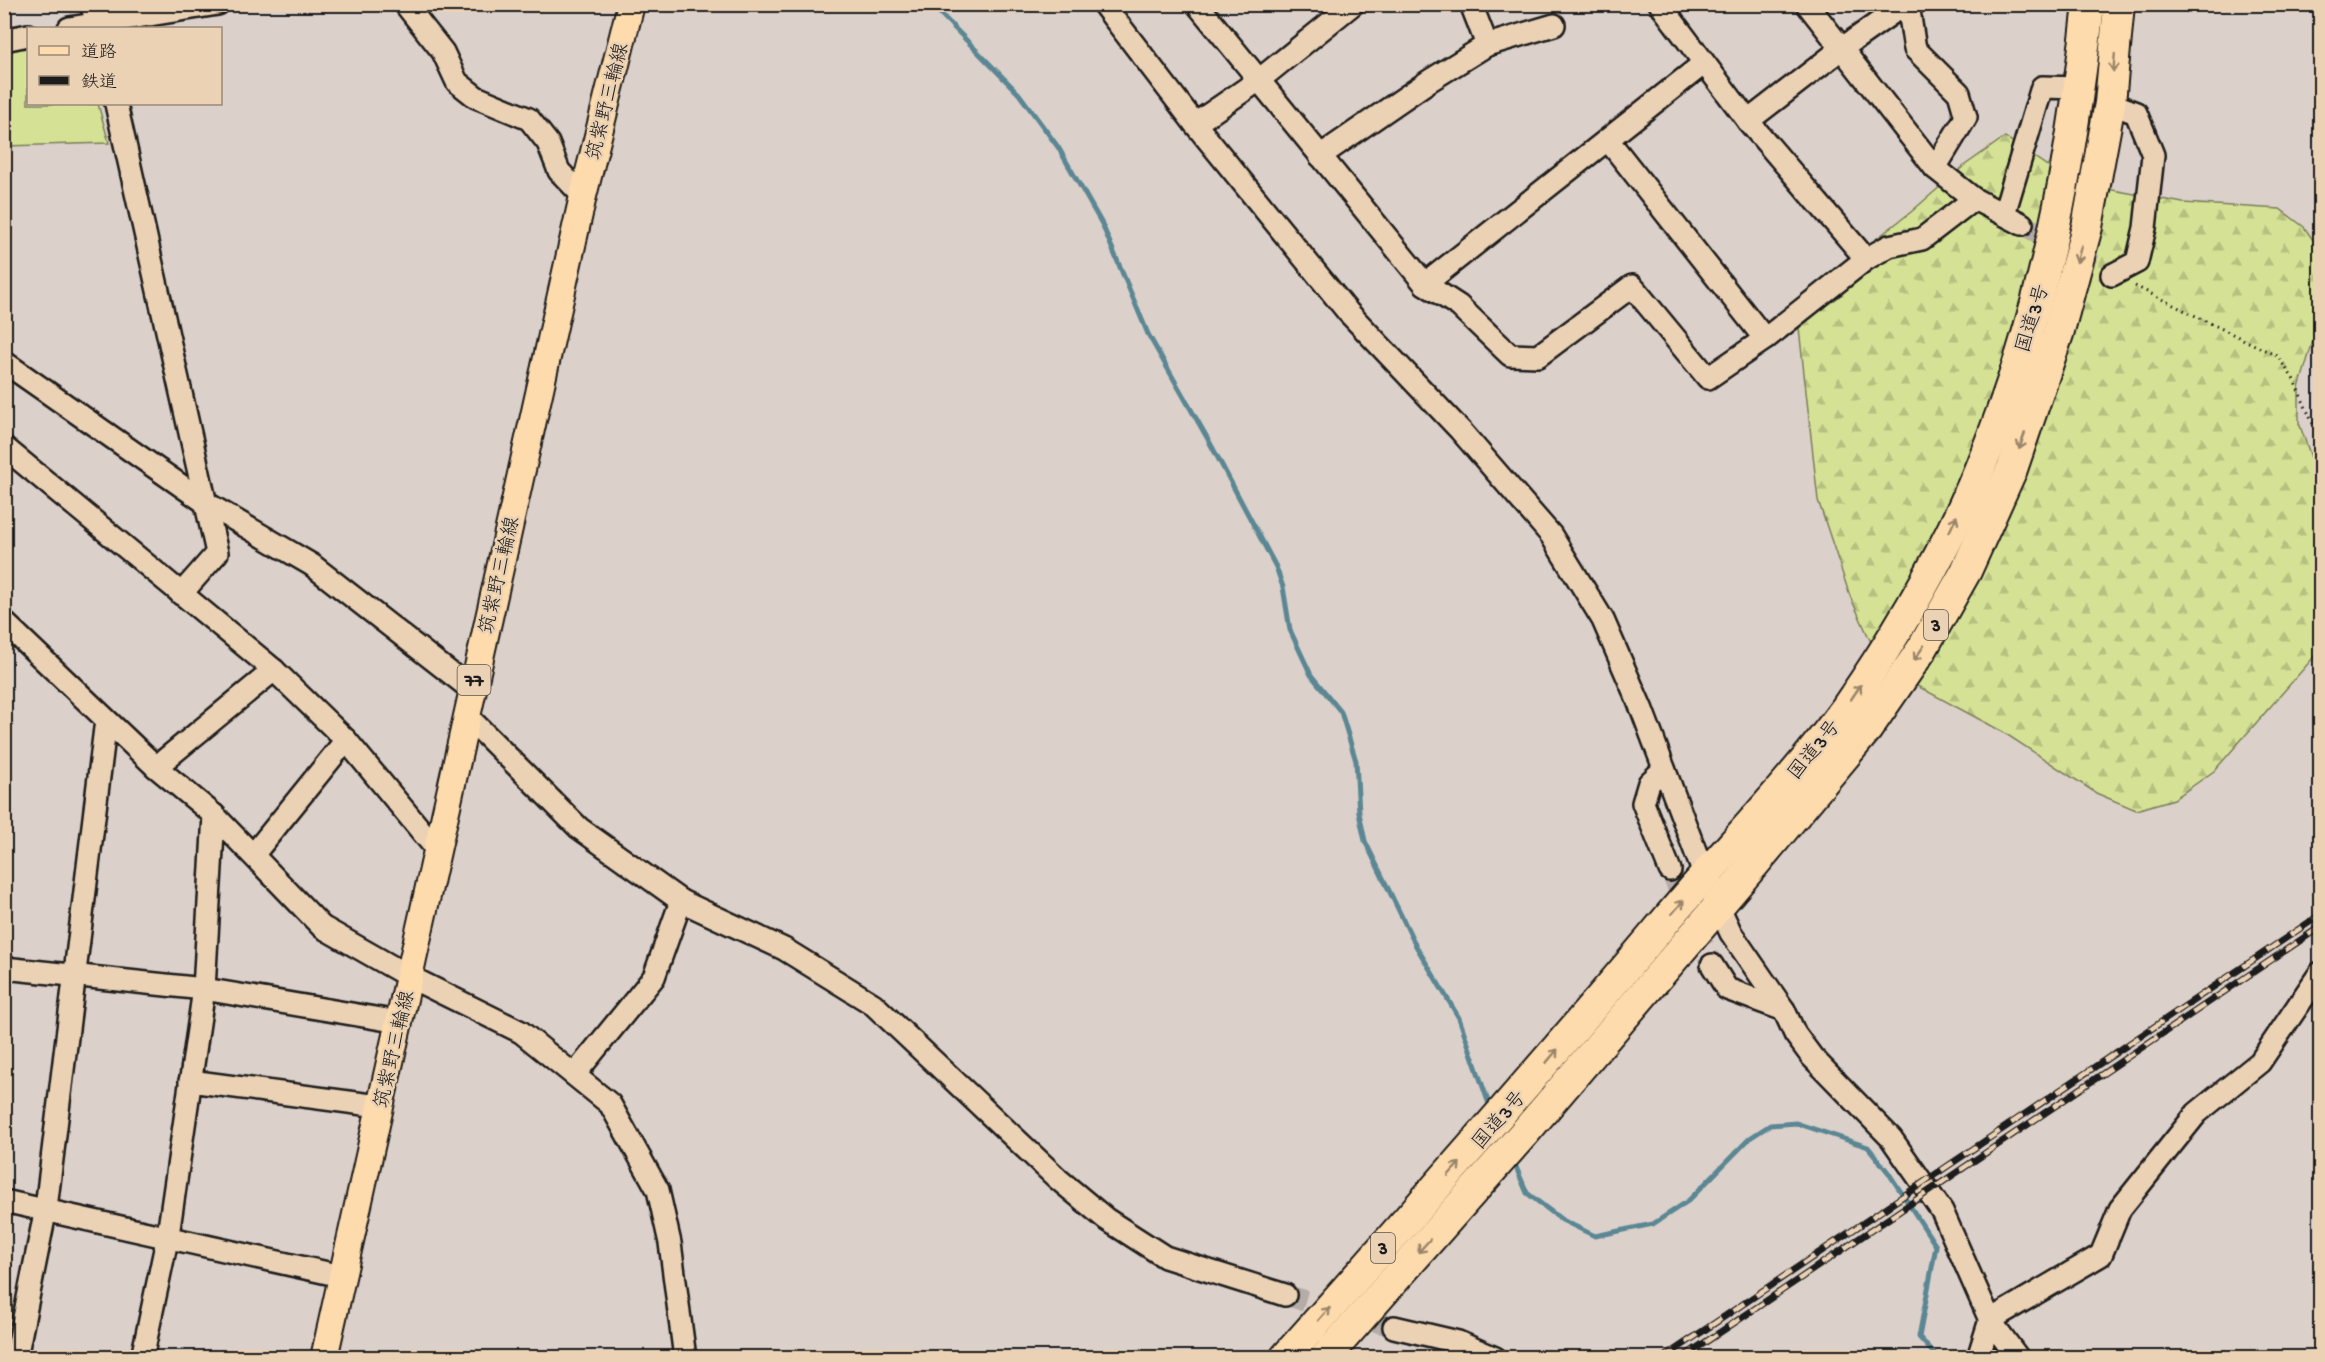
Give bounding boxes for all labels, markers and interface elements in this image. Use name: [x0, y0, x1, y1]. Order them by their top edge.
legend: [27, 27, 222, 105]
street label: 筑紫野三輪線: [582, 40, 635, 163]
text: 道路: [81, 42, 117, 64]
one-way arrow: [2108, 52, 2119, 72]
text: 鉄道: [81, 72, 117, 94]
one-way arrow: [2073, 245, 2085, 264]
street label: 国道3号: [2012, 282, 2056, 356]
one-way arrow: [2016, 431, 2027, 450]
street label: 筑紫野三輪線: [475, 514, 526, 637]
one-way arrow: [1947, 515, 1959, 533]
road number: 3: [1924, 610, 1948, 640]
one-way arrow: [1913, 645, 1925, 661]
road number: 77: [458, 665, 490, 695]
one-way arrow: [1850, 685, 1862, 701]
street label: 国道3号: [1784, 716, 1847, 786]
one-way arrow: [1671, 900, 1685, 915]
street label: 筑紫野三輪線: [370, 988, 421, 1111]
one-way arrow: [1545, 1049, 1559, 1064]
street label: 国道3号: [1468, 1087, 1532, 1155]
one-way arrow: [1447, 1162, 1461, 1177]
road number: 3: [1371, 1233, 1395, 1263]
one-way arrow: [1417, 1238, 1430, 1254]
one-way arrow: [1317, 1307, 1331, 1322]

